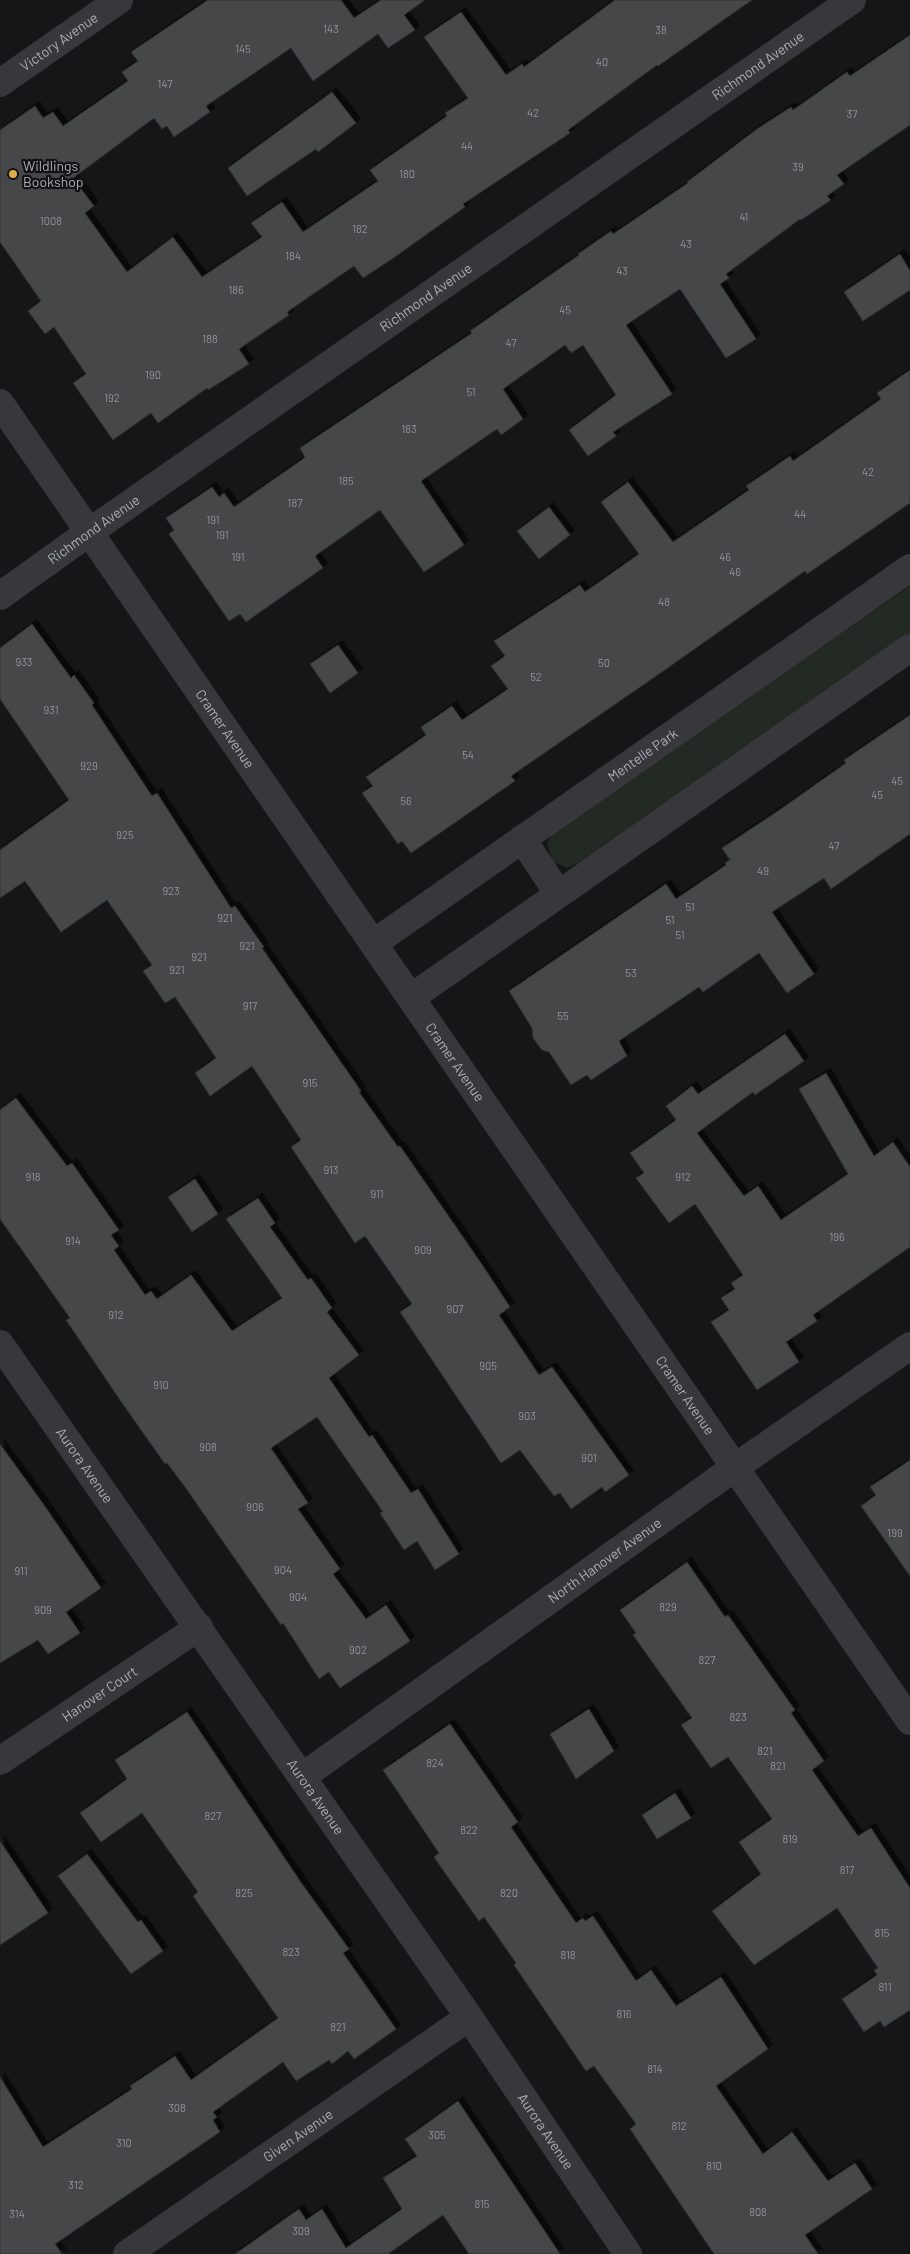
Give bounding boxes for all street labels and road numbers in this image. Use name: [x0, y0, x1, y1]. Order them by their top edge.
street label: Victory Avenue: [17, 8, 101, 74]
street label: Richmond Avenue: [708, 27, 807, 103]
street label: Richmond Avenue: [376, 259, 475, 335]
street label: Richmond Avenue: [44, 491, 143, 567]
street label: Cramer Avenue: [192, 686, 259, 771]
street label: Mentelle Park: [604, 724, 681, 785]
street label: Cramer Avenue: [422, 1019, 489, 1105]
street label: Cramer Avenue: [652, 1352, 719, 1438]
street label: Aurora Avenue: [53, 1424, 117, 1506]
street label: North Hanover Avenue: [544, 1514, 664, 1606]
street label: Hanover Court: [58, 1662, 140, 1725]
street label: Aurora Avenue: [284, 1756, 348, 1838]
street label: Aurora Avenue: [514, 2090, 578, 2172]
street label: Given Avenue: [260, 2105, 336, 2165]

